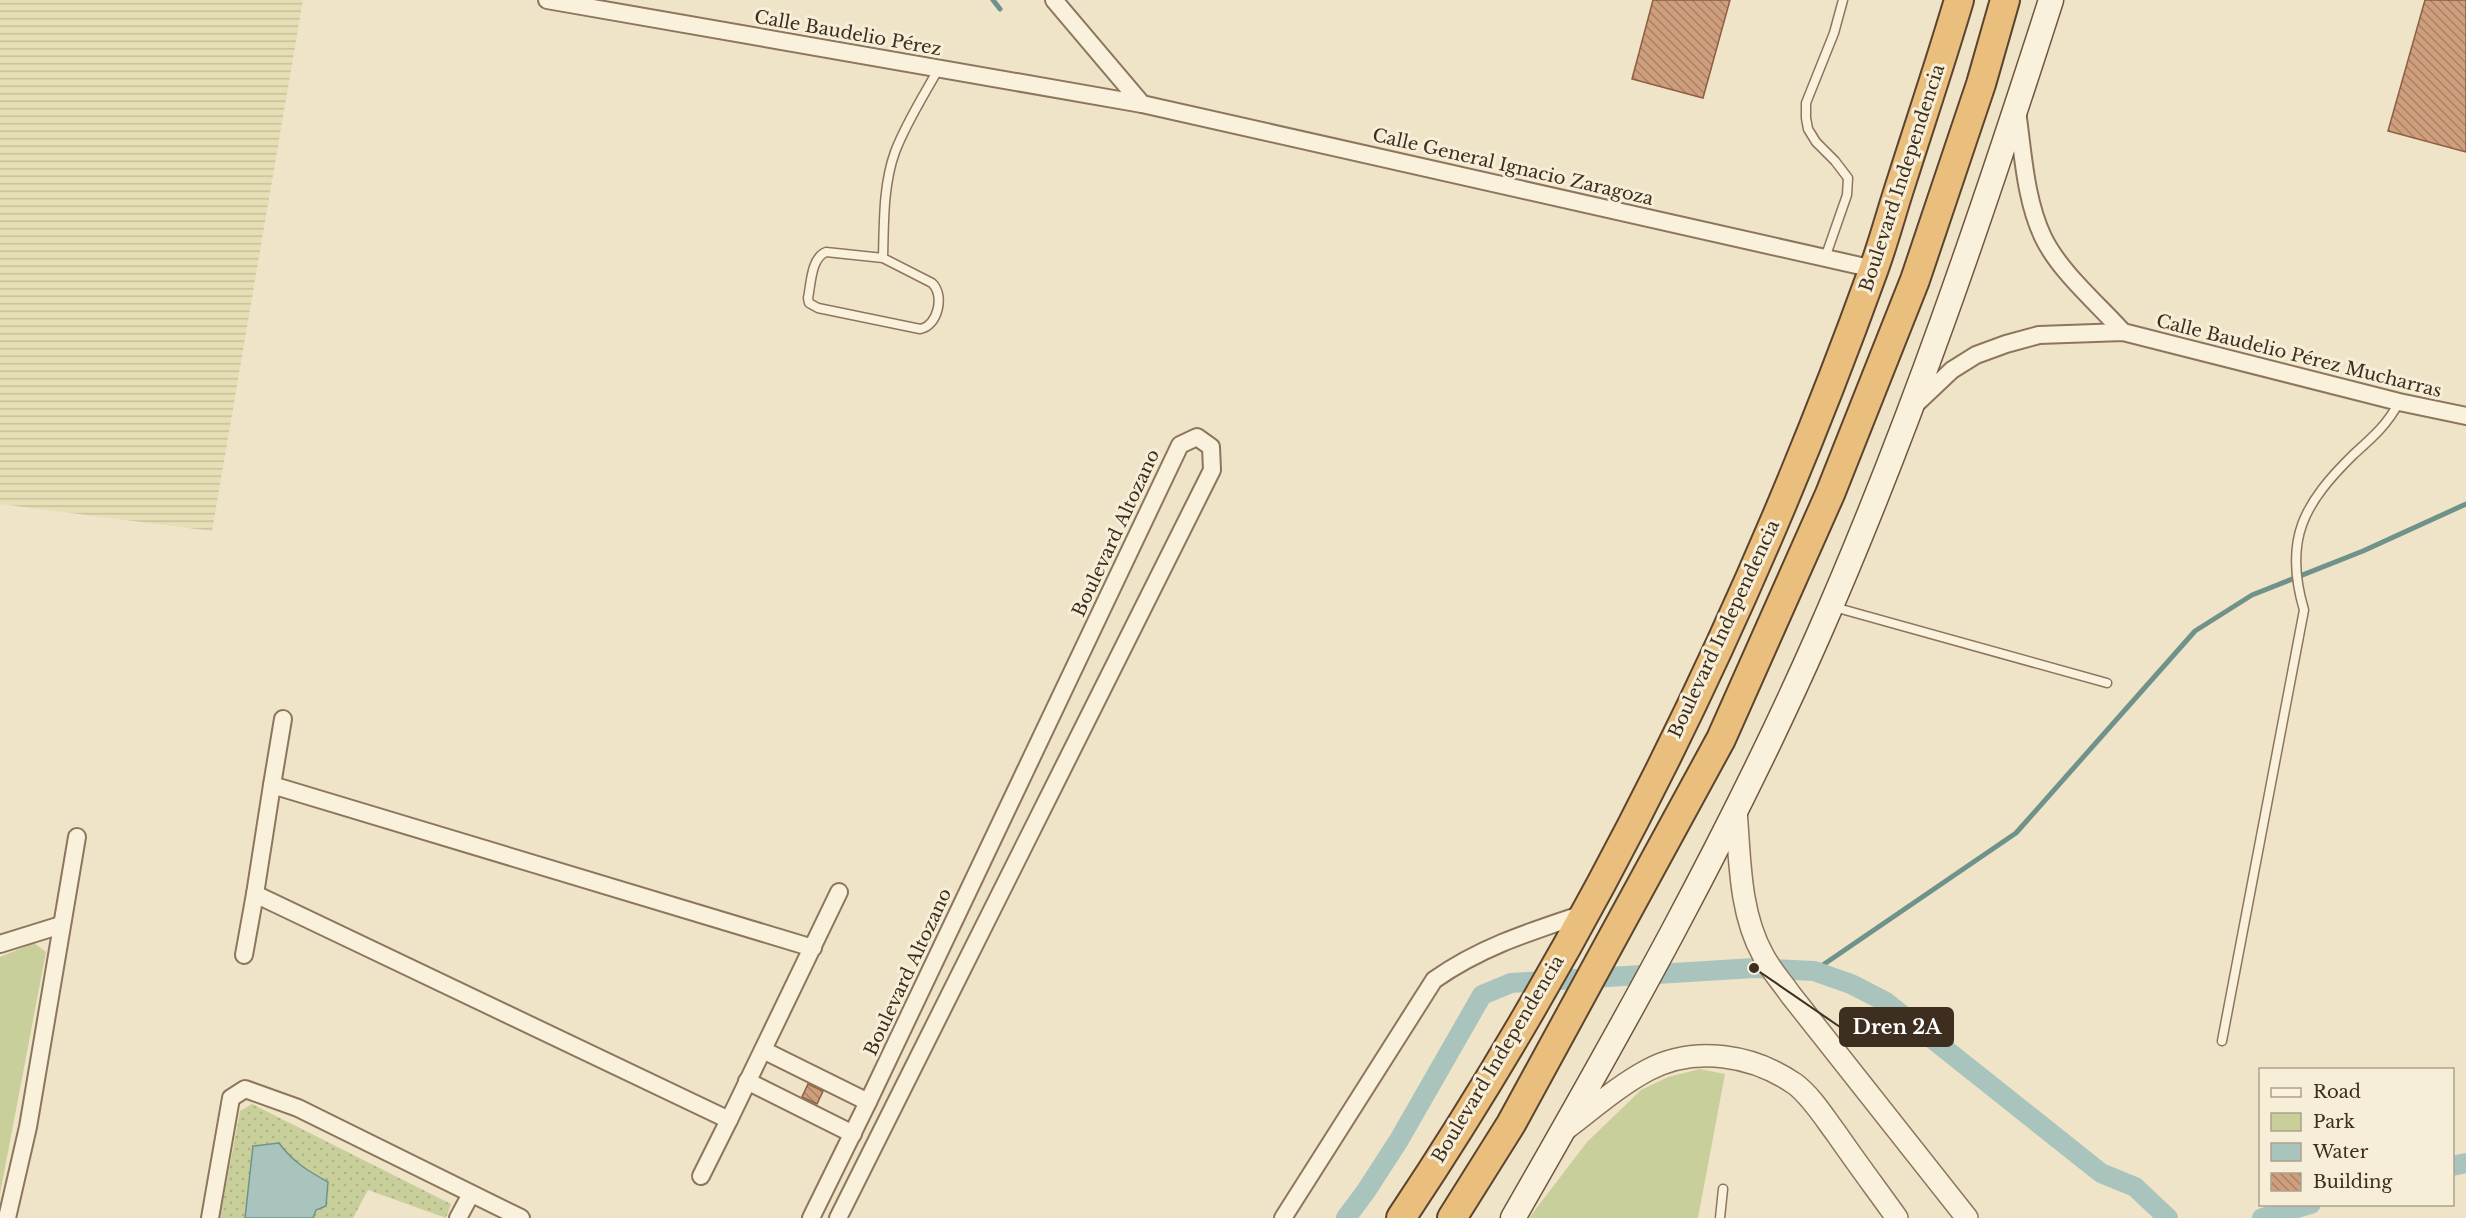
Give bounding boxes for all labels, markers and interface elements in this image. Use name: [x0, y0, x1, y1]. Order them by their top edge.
street label: Calle Baudelio Pérez: [753, 6, 943, 60]
street label: Boulevard Independencia: [1855, 61, 1949, 295]
street label: Calle General Ignacio Zaragoza: [1370, 124, 1656, 210]
street label: Calle Baudelio Pérez Mucharras: [2154, 310, 2444, 402]
street label: Boulevard Altozano: [1068, 446, 1164, 620]
street label: Boulevard Independencia: [1664, 516, 1784, 741]
street label: Boulevard Altozano: [860, 885, 956, 1059]
street label: Boulevard Independencia: [1427, 951, 1569, 1167]
callout: Dren 2A: [1840, 1008, 1953, 1046]
text: Dren 2A: [1853, 1015, 1942, 1039]
legend: [2259, 1068, 2454, 1206]
text: Road: [2313, 1081, 2361, 1103]
text: Park: [2313, 1111, 2355, 1133]
text: Water: [2312, 1141, 2369, 1163]
text: Building: [2313, 1171, 2392, 1193]

